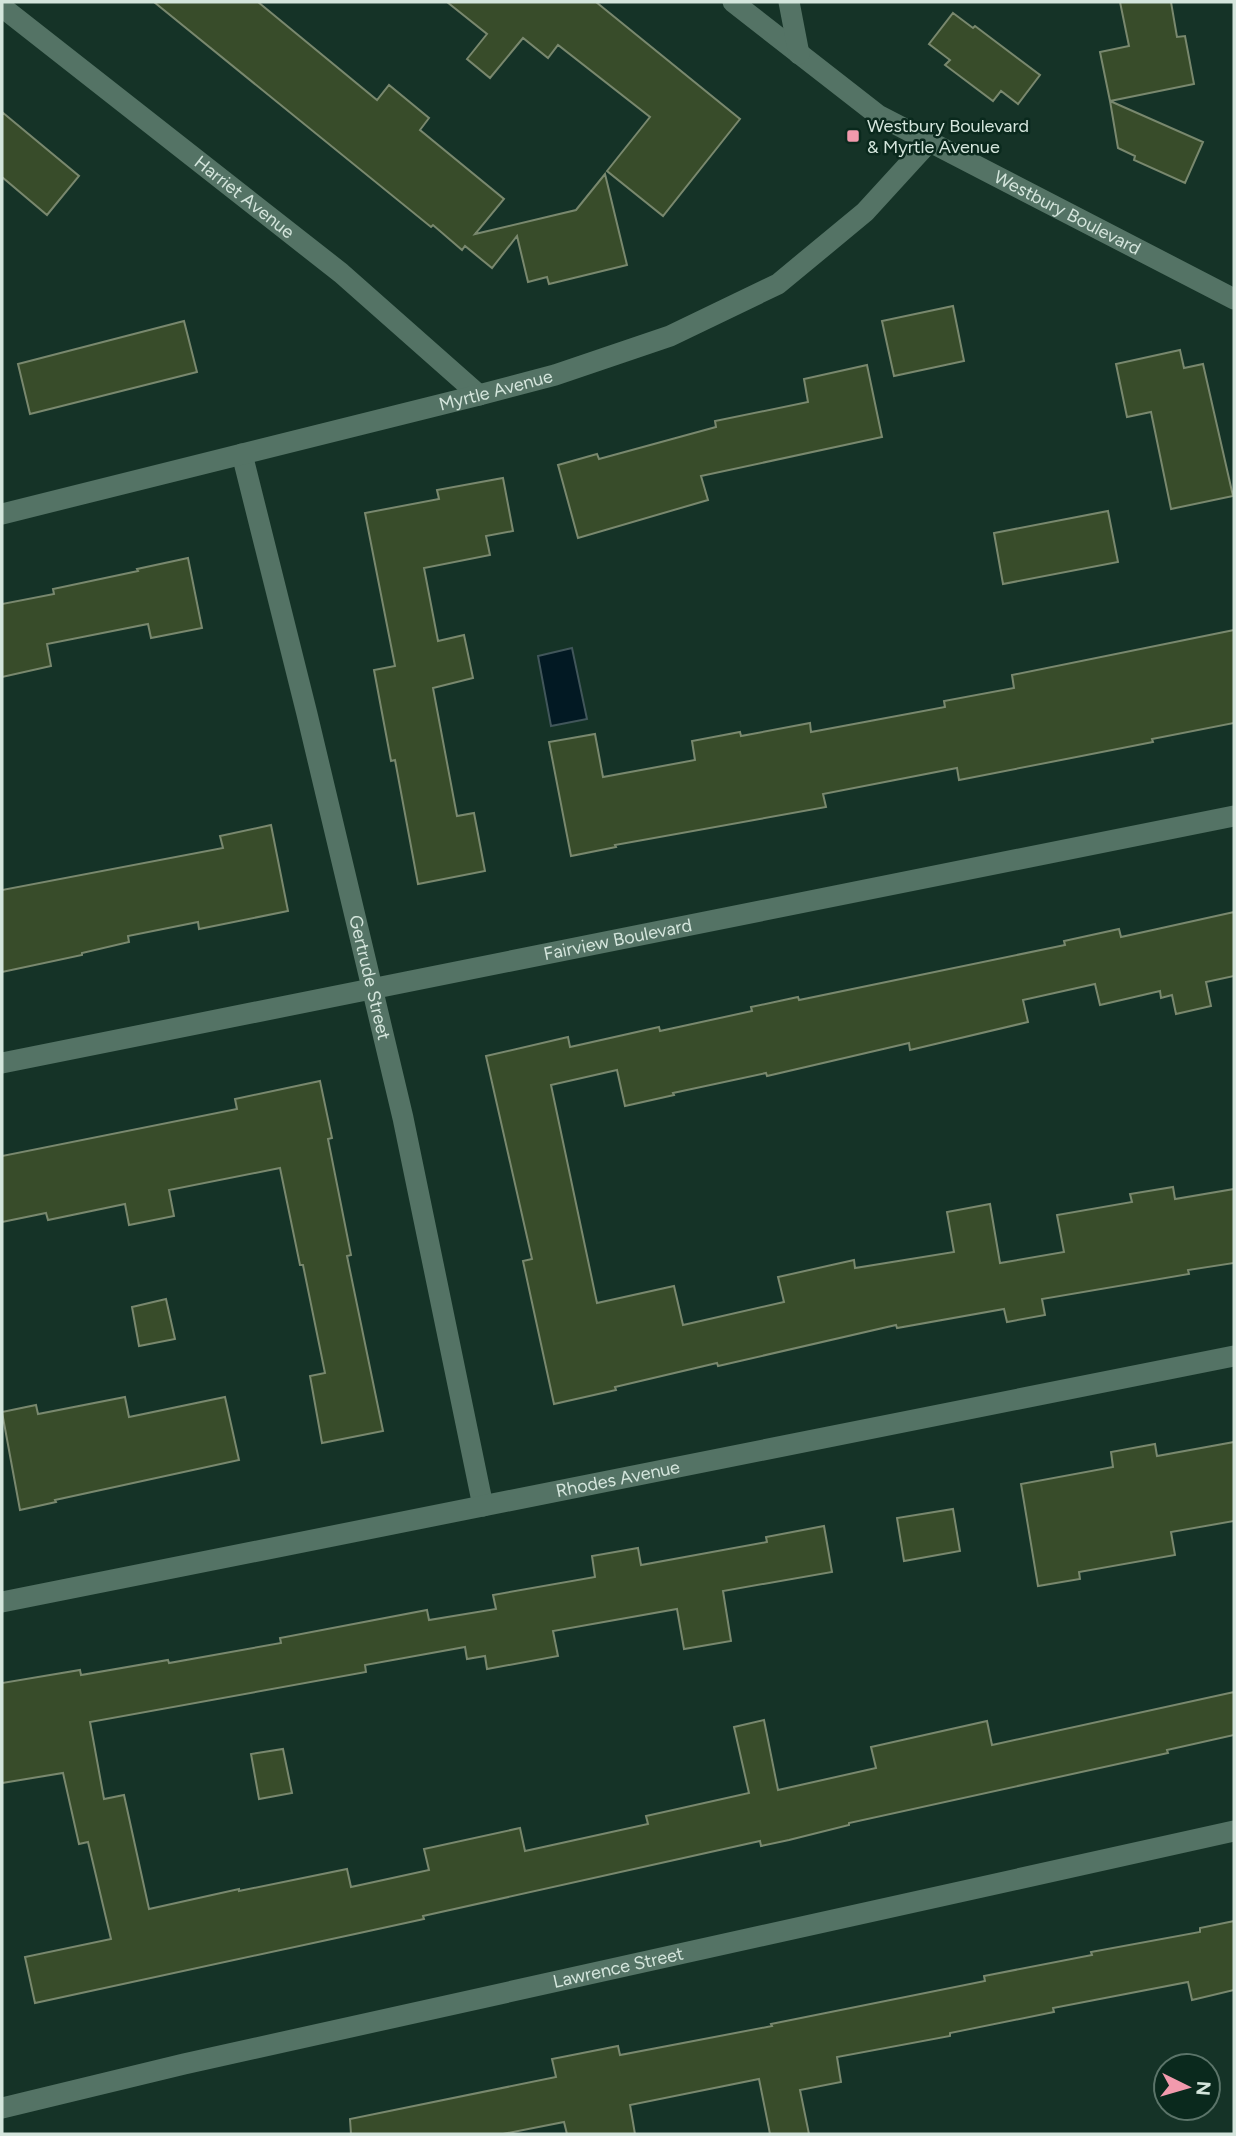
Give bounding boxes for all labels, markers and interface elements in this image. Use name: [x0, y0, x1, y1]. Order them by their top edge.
place label: Westbury Boulevard & Myrtle Avenue: [867, 115, 1029, 158]
marker: Westbury Boulevard & Myrtle Avenue: [845, 128, 861, 144]
street label: Harriet Avenue: [190, 151, 299, 243]
street label: Westbury Boulevard: [990, 166, 1145, 260]
street label: Myrtle Avenue: [437, 365, 555, 416]
street label: Gertrude Street: [344, 913, 395, 1043]
street label: Fairview Boulevard: [542, 914, 694, 965]
street label: Rhodes Avenue: [554, 1456, 682, 1502]
street label: Lawrence Street: [551, 1942, 686, 1993]
north arrow: [1152, 2052, 1222, 2122]
text: N: [1191, 2080, 1216, 2097]

